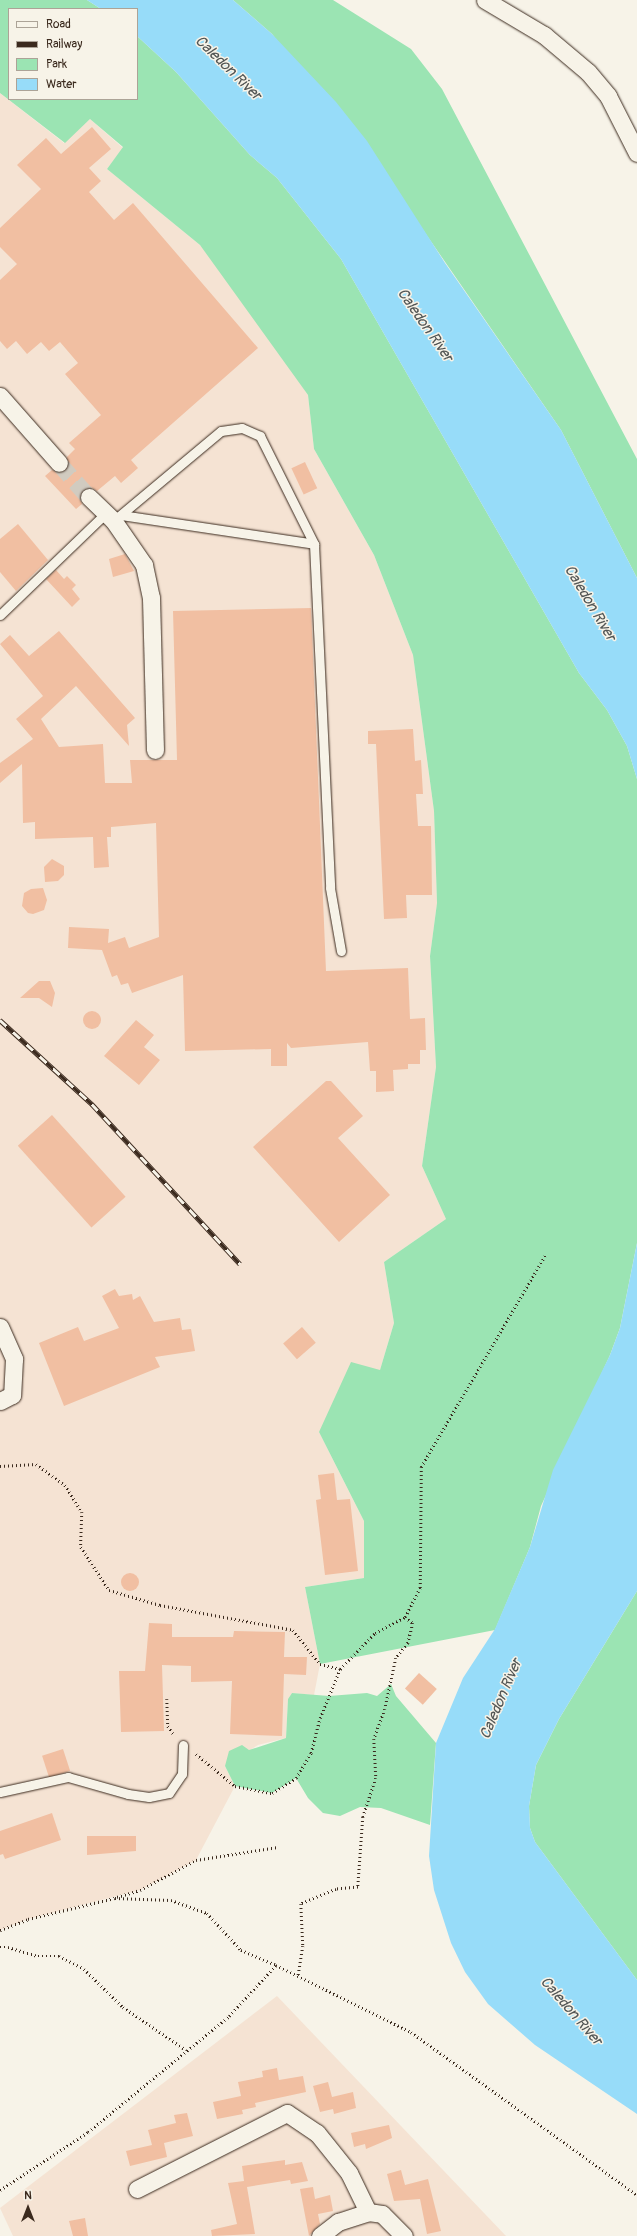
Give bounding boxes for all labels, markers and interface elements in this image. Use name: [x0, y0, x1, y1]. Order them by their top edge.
legend: [8, 8, 138, 100]
text: Road: [46, 17, 71, 32]
water label: Caledon River: [191, 32, 265, 104]
text: Railway: [46, 37, 82, 52]
text: Park: [46, 57, 67, 72]
text: Water: [46, 77, 77, 92]
water label: Caledon River: [393, 285, 457, 365]
water label: Caledon River: [560, 562, 620, 644]
water label: Caledon River: [476, 1656, 526, 1742]
water label: Caledon River: [536, 1973, 606, 2049]
north arrow: [8, 2188, 48, 2228]
text: N: [24, 2189, 32, 2202]

